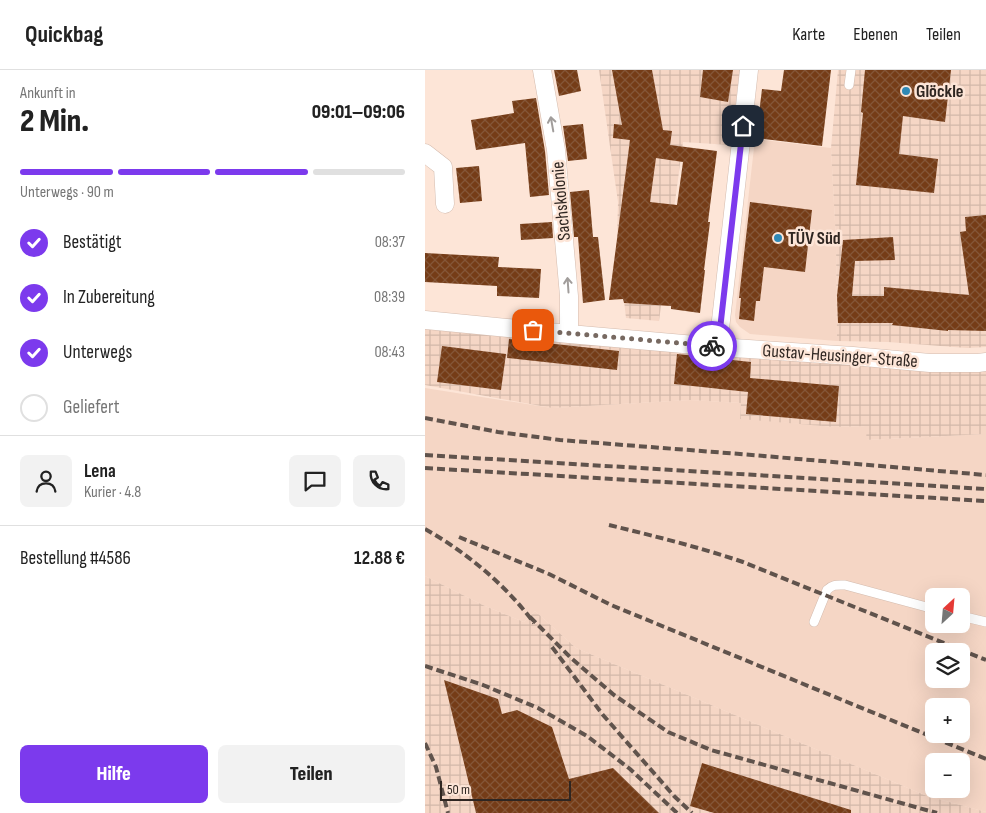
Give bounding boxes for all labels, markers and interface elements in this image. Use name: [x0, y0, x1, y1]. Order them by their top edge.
text: Quickbag: [25, 20, 103, 49]
text: Karte: [792, 24, 825, 45]
text: Ebenen: [853, 24, 898, 45]
text: Teilen: [926, 24, 961, 45]
place label: Glöckle: [916, 81, 963, 102]
text: Ankunft in: [20, 84, 76, 103]
marker: Glöckle: [900, 85, 912, 97]
text: 09:01–09:06: [312, 101, 405, 124]
text: 2 Min.: [20, 102, 89, 141]
pin: [722, 105, 764, 147]
icon: home: [729, 112, 757, 140]
one-way arrow: [546, 116, 556, 132]
street label: Sachskolonie: [547, 161, 575, 241]
text: Unterwegs · 90 m: [20, 183, 114, 202]
place label: TÜV Süd: [788, 228, 841, 249]
icon: check: [20, 229, 48, 257]
text: Bestätigt: [63, 231, 122, 254]
marker: TÜV Süd: [772, 232, 784, 244]
text: 08:37: [375, 233, 405, 252]
one-way arrow: [564, 278, 573, 294]
icon: check: [20, 284, 48, 312]
text: In Zubereitung: [63, 286, 155, 309]
text: 08:39: [374, 288, 405, 307]
pin: [512, 309, 554, 351]
icon: bag: [519, 316, 547, 344]
courier: [687, 321, 737, 371]
icon: bike: [698, 332, 726, 360]
icon: check: [20, 339, 48, 367]
street label: Gustav-Heusinger-Straße: [762, 340, 918, 372]
text: Unterwegs: [63, 341, 132, 364]
text: 08:43: [374, 343, 405, 362]
text: Geliefert: [63, 396, 119, 419]
button: person: [20, 455, 72, 507]
button: chat: [289, 455, 341, 507]
button: phone: [353, 455, 405, 507]
text: Lena: [84, 460, 116, 483]
text: Kurier · 4.8: [84, 483, 141, 502]
text: Bestellung #4586: [20, 547, 131, 570]
text: 12.88 €: [354, 547, 405, 570]
north arrow: [925, 588, 970, 632]
map controls: [925, 588, 970, 798]
button: layers: [925, 643, 970, 688]
button: +: [925, 698, 970, 743]
button: Hilfe: [20, 745, 208, 803]
button: Teilen: [218, 745, 405, 803]
button: −: [925, 753, 970, 798]
scale bar: [440, 778, 571, 801]
text: 50 m: [447, 781, 470, 798]

